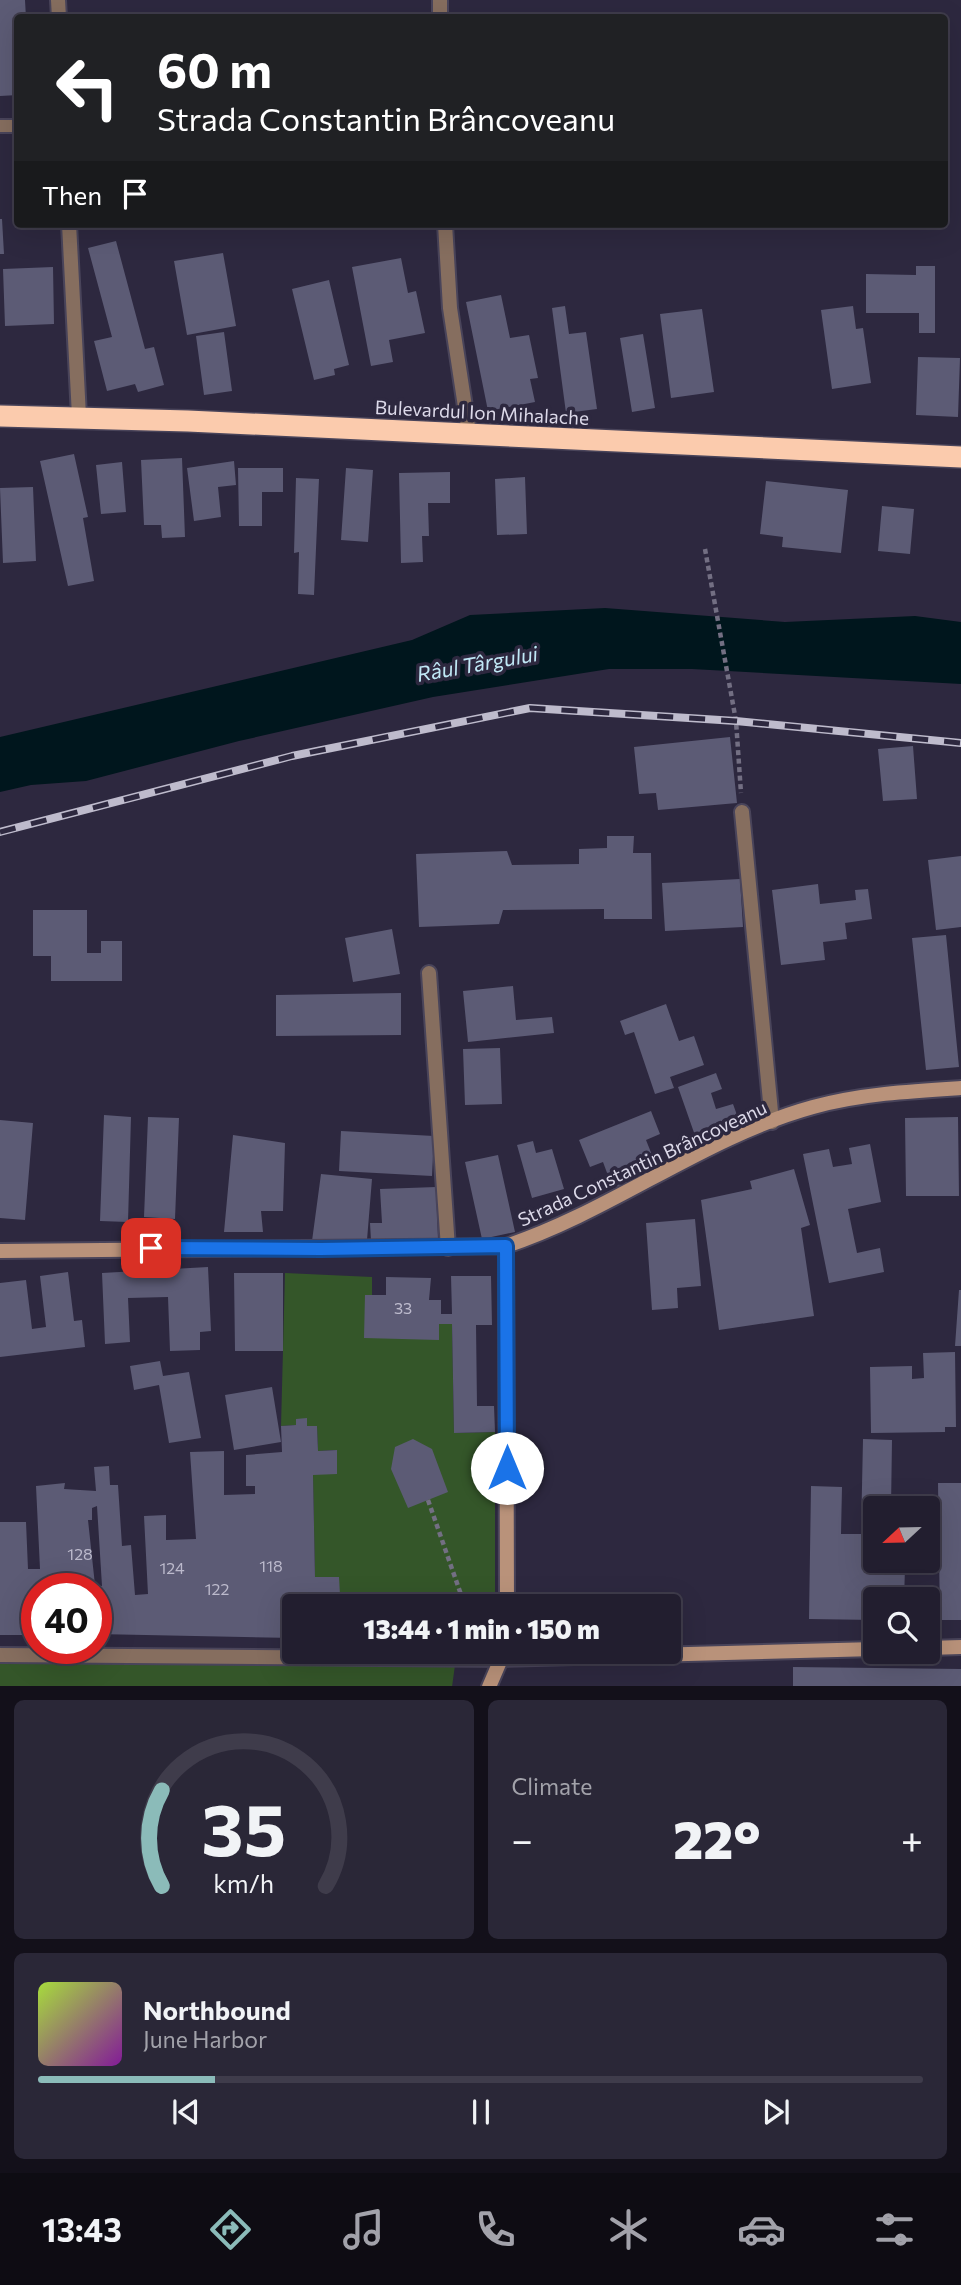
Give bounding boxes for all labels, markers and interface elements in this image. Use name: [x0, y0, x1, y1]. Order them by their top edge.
text: 60 m: [157, 38, 272, 98]
icon: left: [42, 42, 133, 133]
text: Strada Constantin Brâncoveanu: [157, 98, 615, 138]
icon: arrive: [116, 175, 154, 213]
text: Then: [42, 179, 102, 210]
street label: Bulevardul Ion Mihalache: [374, 395, 590, 429]
water label: Râul Târgului: [415, 640, 540, 686]
street label: Strada Constantin Brâncoveanu: [514, 1095, 770, 1231]
pin: [121, 1218, 181, 1278]
icon: arrive: [132, 1229, 170, 1267]
house number: 33: [394, 1298, 412, 1317]
position arrow: [470, 1431, 544, 1505]
north arrow: [863, 1496, 940, 1573]
map controls: [863, 1496, 940, 1664]
house number: 128: [67, 1544, 93, 1563]
house number: 118: [259, 1556, 283, 1575]
house number: 124: [159, 1558, 185, 1577]
speed limit sign: 40: [21, 1573, 112, 1664]
house number: 122: [205, 1579, 229, 1598]
button: search: [863, 1587, 940, 1664]
text: 13:44 · 1 min · 150 m: [363, 1613, 600, 1644]
text: Climate: [512, 1772, 593, 1800]
text: 35: [201, 1782, 286, 1871]
text: 22°: [673, 1806, 761, 1870]
text: −: [512, 1815, 533, 1862]
text: +: [901, 1815, 923, 1862]
text: km/h: [213, 1867, 274, 1897]
text: Northbound: [143, 1994, 291, 2025]
text: June Harbor: [143, 2025, 267, 2053]
icon: previous: [167, 2093, 205, 2131]
icon: pause: [462, 2093, 500, 2131]
icon: next: [757, 2093, 795, 2131]
icon: directions: [206, 2205, 255, 2254]
icon: music: [339, 2205, 388, 2254]
icon: phone: [471, 2205, 520, 2254]
icon: climate: [604, 2205, 653, 2254]
icon: car: [737, 2205, 786, 2254]
icon: filters: [870, 2205, 919, 2254]
text: 13:43: [42, 2209, 122, 2249]

